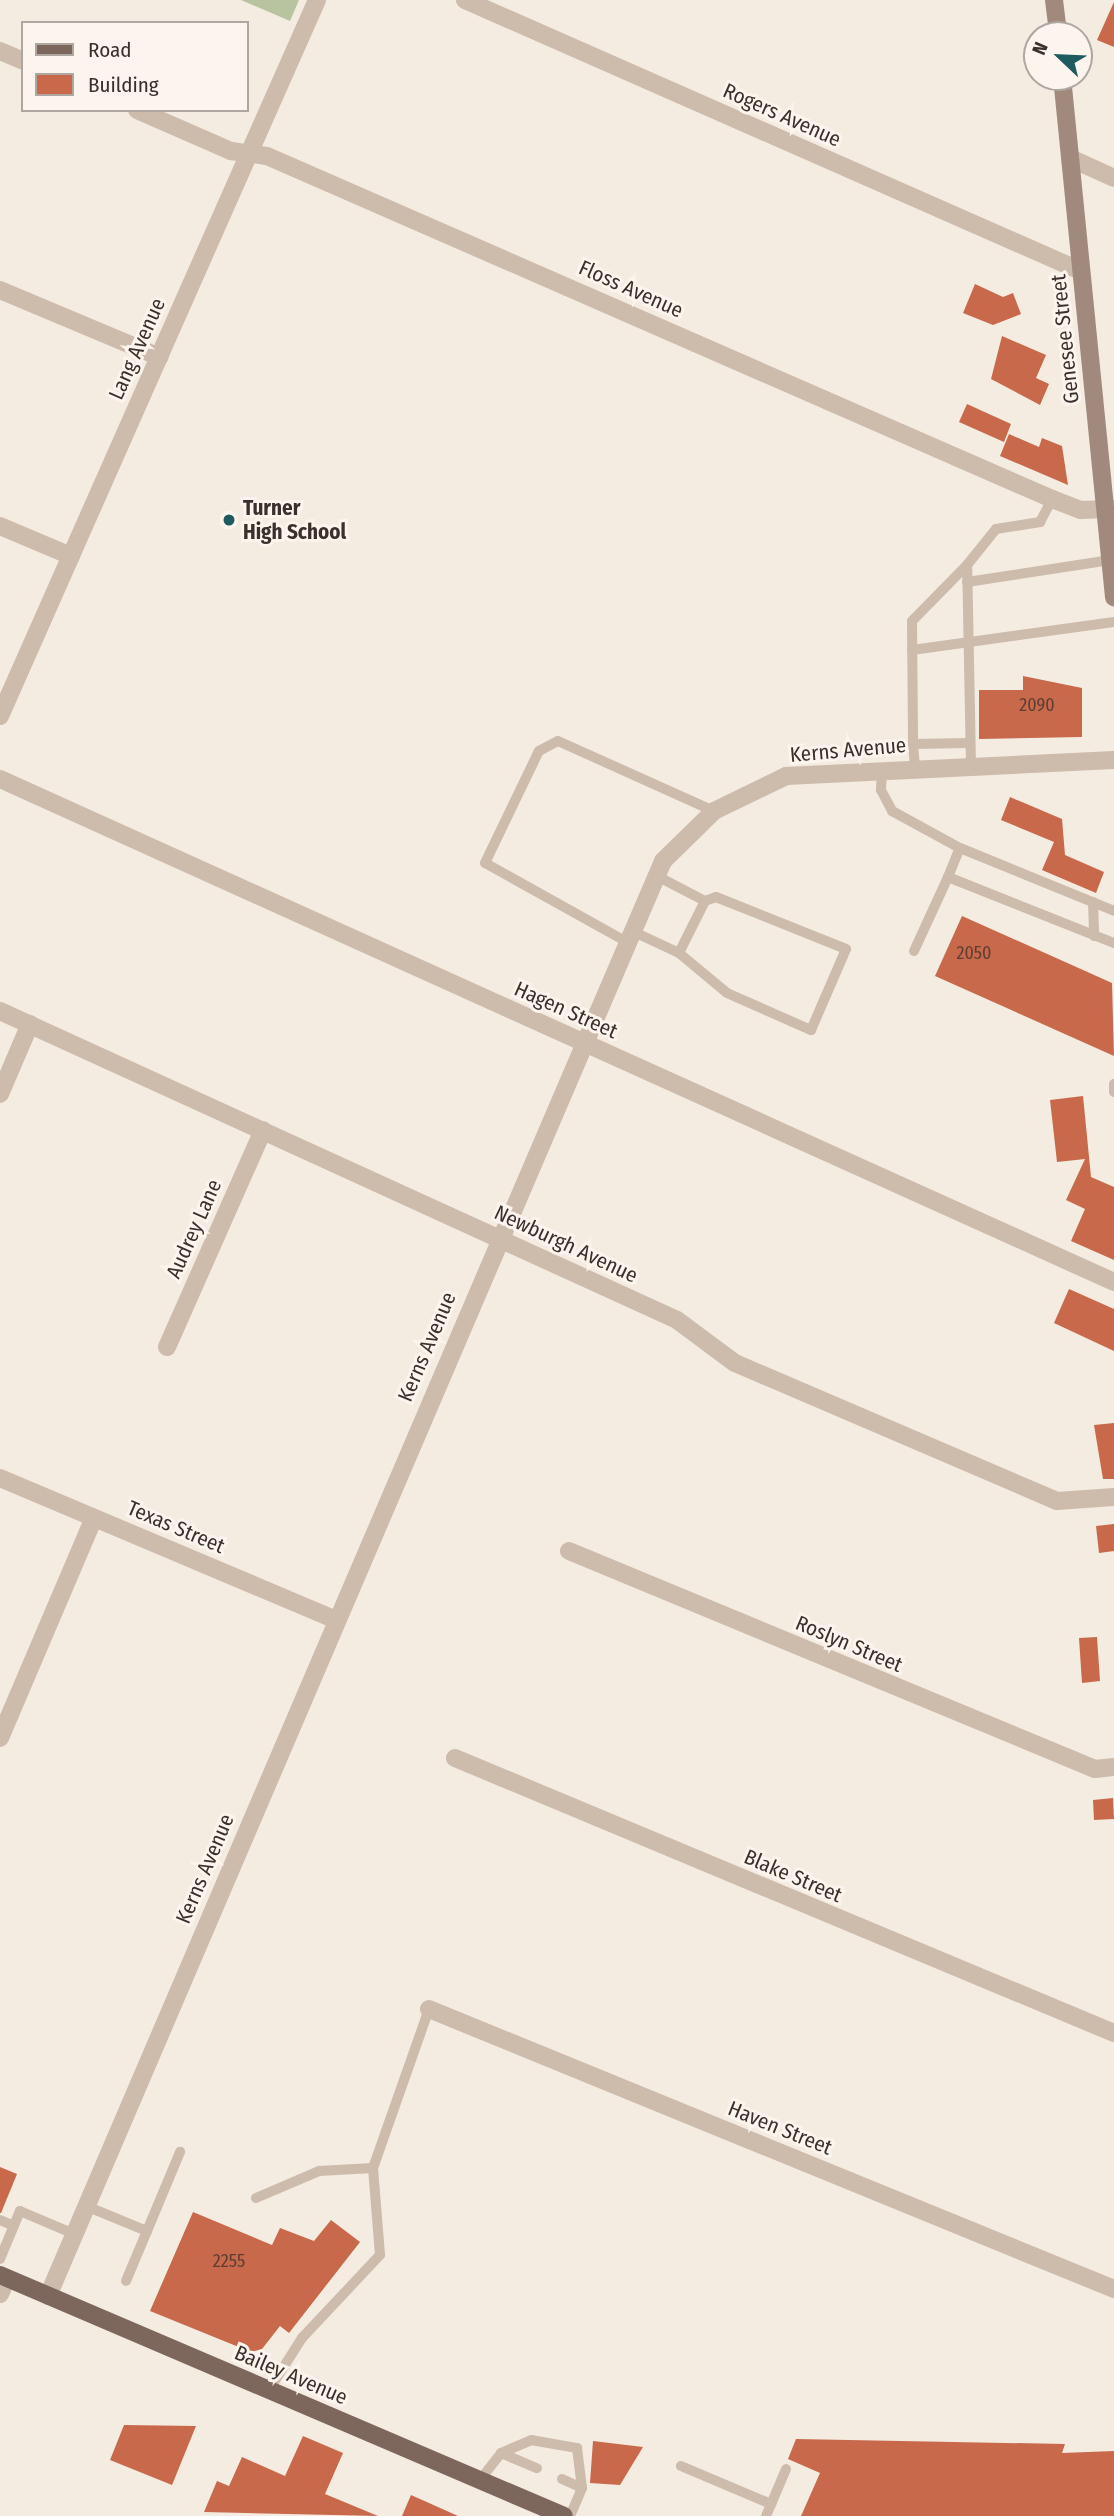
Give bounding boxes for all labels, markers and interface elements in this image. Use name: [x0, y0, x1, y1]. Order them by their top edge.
legend: [21, 21, 248, 112]
north arrow: [1023, 21, 1093, 91]
text: Road: [88, 37, 132, 63]
text: N: [1027, 39, 1053, 58]
text: Building: [88, 72, 159, 98]
street label: Rogers Avenue: [719, 78, 845, 152]
street label: Floss Avenue: [575, 255, 687, 323]
street label: Genesee Street: [1046, 273, 1084, 405]
street label: Lang Avenue: [103, 294, 171, 404]
place label: Turner High School: [243, 495, 346, 545]
marker: Turner High School: [221, 512, 237, 528]
house number: 2090: [1019, 694, 1055, 716]
street label: Kerns Avenue: [789, 732, 907, 768]
house number: 2050: [957, 942, 991, 964]
street label: Hagen Street: [510, 976, 622, 1044]
street label: Audrey Lane: [161, 1176, 227, 1282]
street label: Newburgh Avenue: [490, 1200, 642, 1288]
street label: Kerns Avenue: [393, 1288, 461, 1406]
street label: Texas Street: [124, 1495, 228, 1559]
street label: Roslyn Street: [792, 1610, 906, 1678]
street label: Kerns Avenue: [171, 1810, 239, 1928]
street label: Blake Street: [740, 1844, 846, 1908]
street label: Haven Street: [724, 2096, 836, 2160]
house number: 2255: [213, 2250, 245, 2272]
street label: Bailey Avenue: [231, 2340, 351, 2410]

